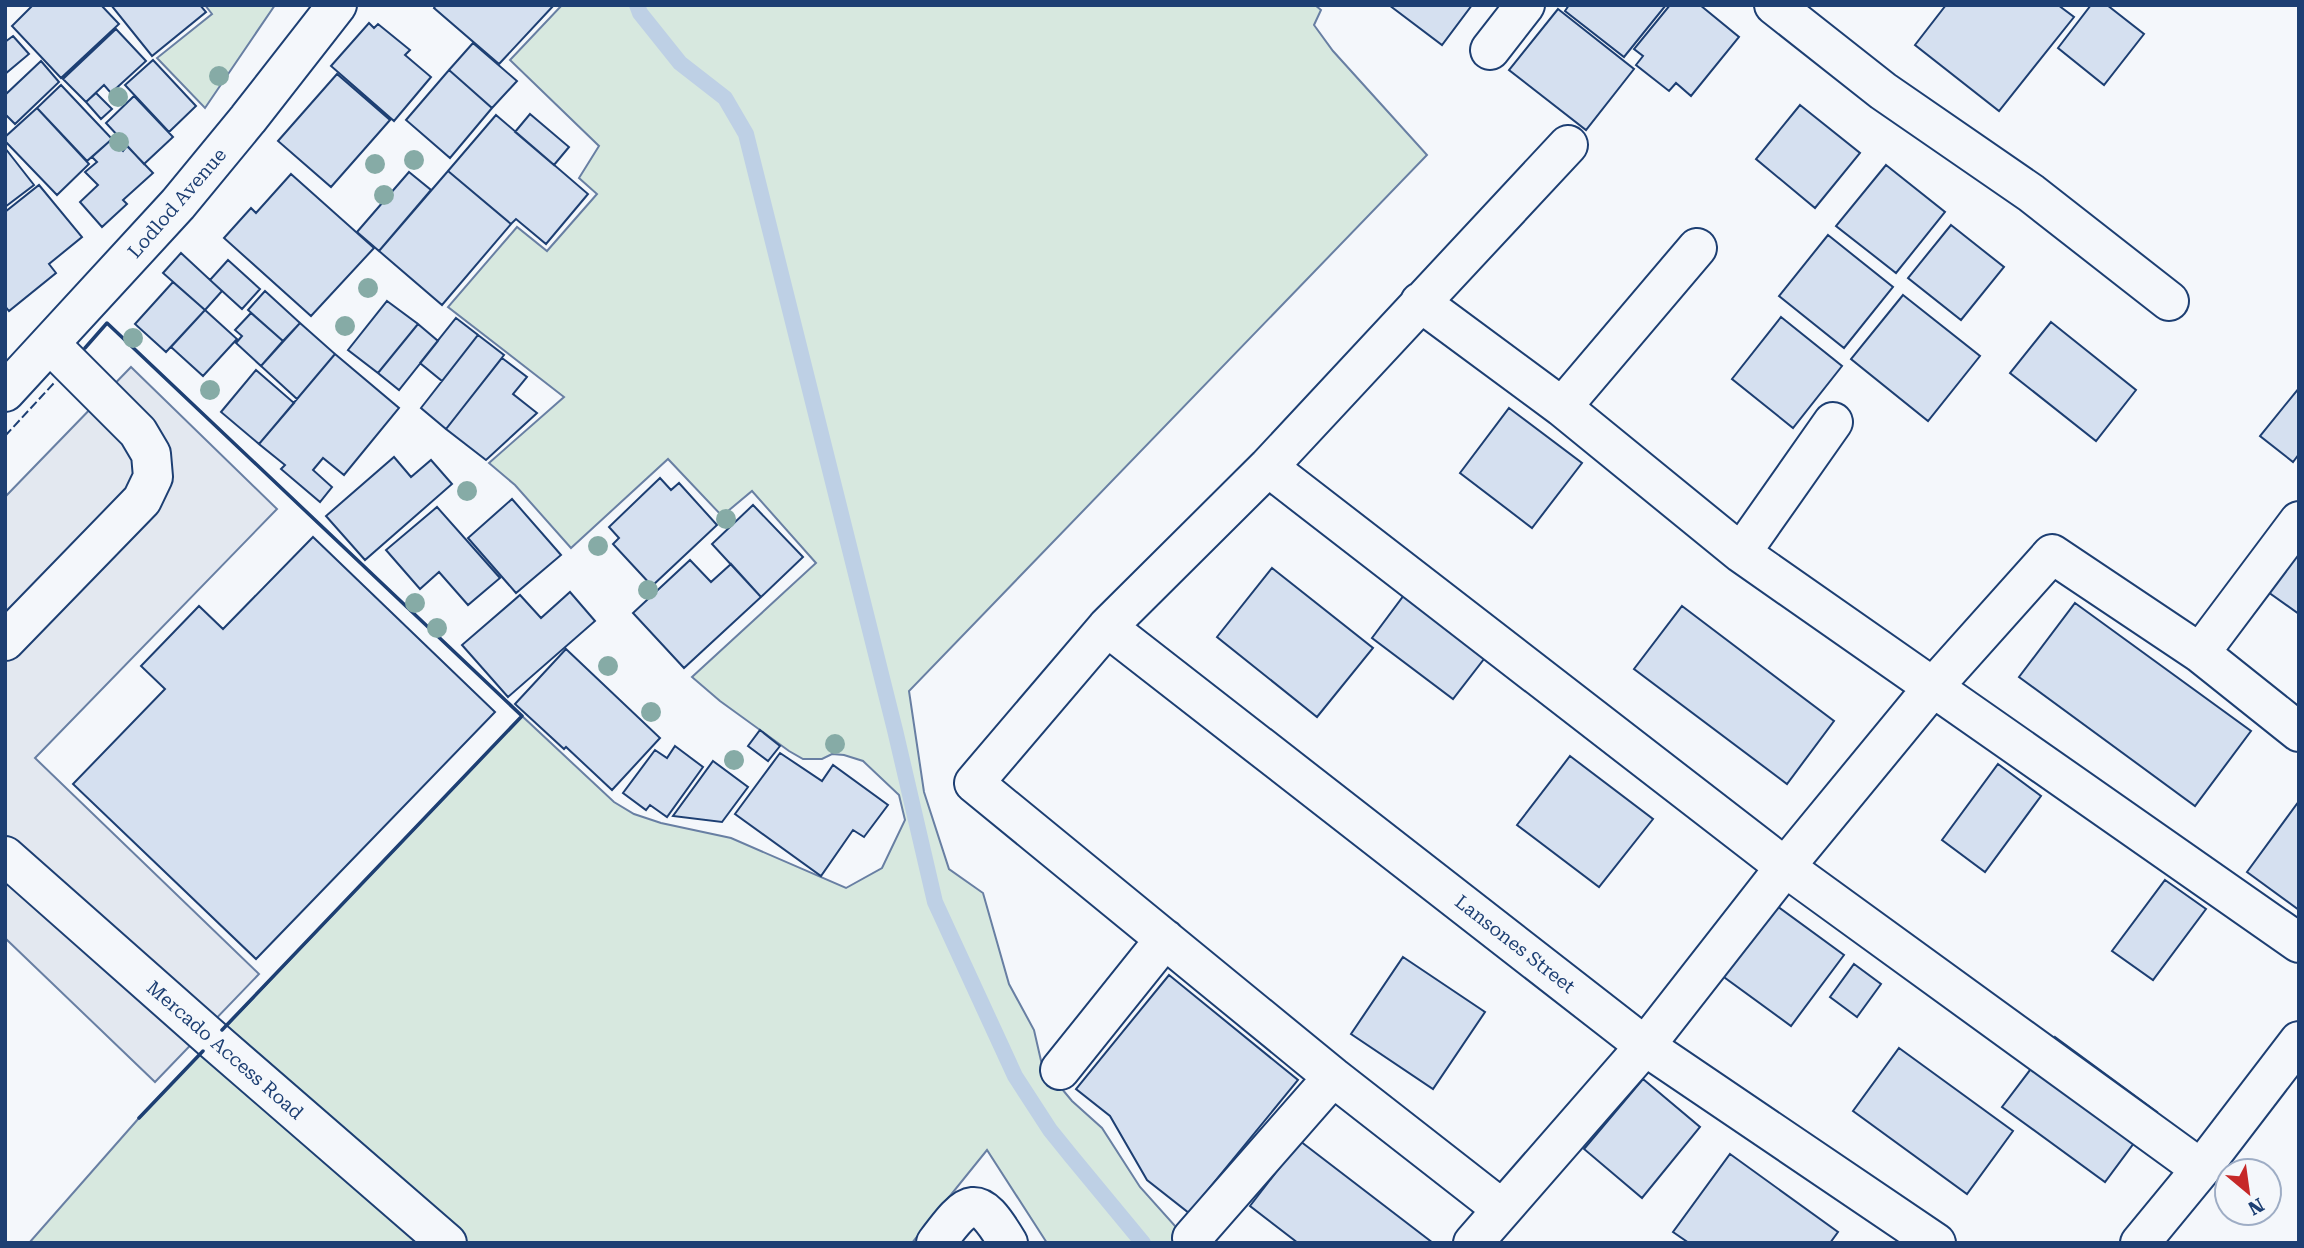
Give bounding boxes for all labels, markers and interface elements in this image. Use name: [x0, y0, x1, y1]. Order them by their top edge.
street label: Lodlod Avenue: [123, 143, 231, 263]
street label: Lansones Street: [1450, 890, 1580, 998]
street label: Mercado Access Road: [142, 976, 308, 1124]
north arrow: [2213, 1157, 2283, 1227]
text: N: [2244, 1193, 2268, 1220]

